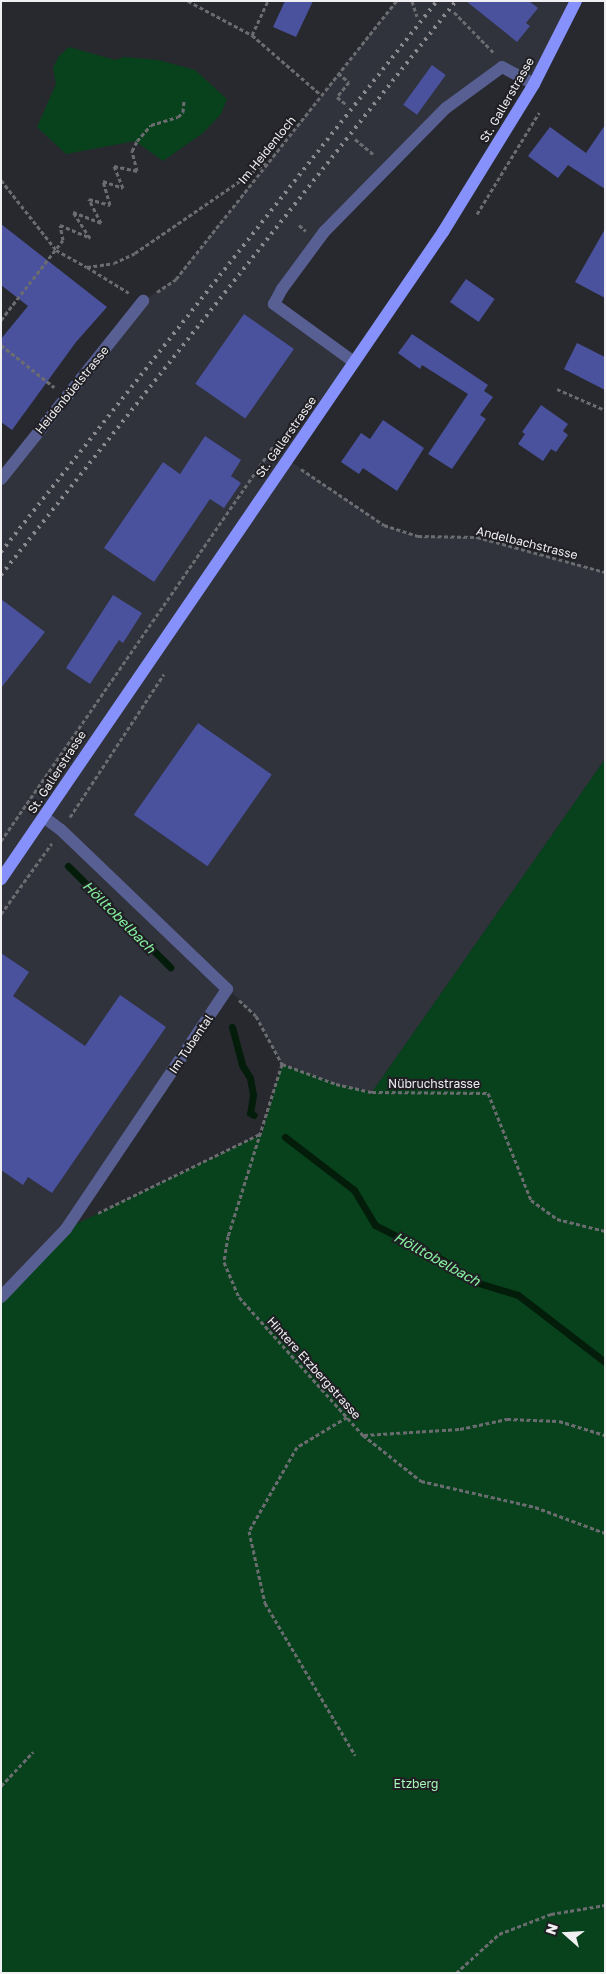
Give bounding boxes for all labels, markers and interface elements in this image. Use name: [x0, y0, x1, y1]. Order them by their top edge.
street label: St. Gallerstrasse: [477, 55, 537, 145]
street label: Im Heidenloch: [235, 113, 299, 187]
street label: Heidenbüelstrasse: [32, 343, 112, 437]
street label: St. Gallerstrasse: [253, 394, 319, 480]
street label: Andelbachstrasse: [475, 523, 579, 563]
street label: St. Gallerstrasse: [25, 728, 89, 816]
water label: Hölltobelbach: [79, 877, 159, 957]
street label: Im Tubental: [166, 1012, 216, 1076]
street label: Nübruchstrasse: [388, 1077, 480, 1091]
water label: Hölltobelbach: [391, 1228, 483, 1290]
street label: Hintere Etzbergstrasse: [264, 1314, 364, 1422]
park label: Etzberg: [394, 1777, 438, 1791]
north arrow: [541, 1909, 591, 1959]
text: N: [542, 1921, 561, 1937]

